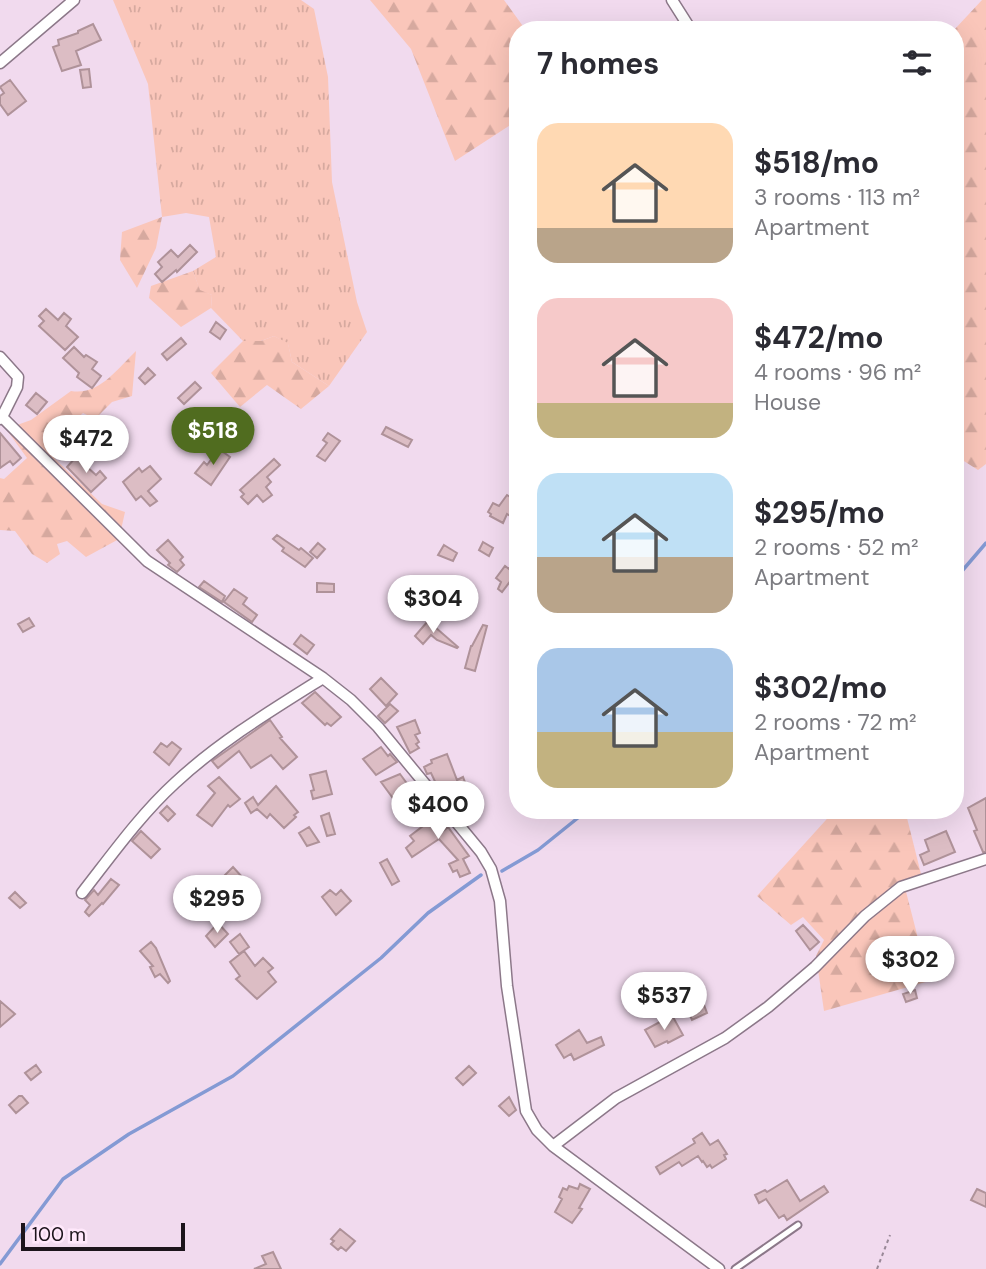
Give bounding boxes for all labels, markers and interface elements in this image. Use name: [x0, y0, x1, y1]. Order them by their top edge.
text: 7 homes: [537, 44, 659, 83]
icon: filters: [898, 44, 936, 82]
text: $518/mo: [754, 143, 879, 182]
icon: home: [593, 151, 677, 235]
text: 3 rooms · 113 m²: [754, 182, 920, 212]
text: Apartment: [754, 212, 869, 242]
text: $472/mo: [754, 318, 883, 357]
icon: home: [593, 326, 677, 410]
text: 4 rooms · 96 m²: [754, 357, 921, 387]
text: House: [754, 387, 821, 417]
pin: $518: [172, 407, 254, 467]
text: $518: [187, 415, 239, 445]
pin: $472: [45, 416, 127, 475]
text: $472: [59, 423, 113, 453]
text: $295/mo: [754, 493, 885, 532]
icon: home: [593, 501, 677, 585]
text: 2 rooms · 52 m²: [754, 532, 919, 562]
text: Apartment: [754, 562, 869, 592]
pin: $304: [392, 576, 474, 635]
text: $304: [404, 583, 462, 613]
text: $302/mo: [754, 668, 887, 707]
icon: home: [593, 676, 677, 760]
text: 2 rooms · 72 m²: [754, 707, 917, 737]
text: Apartment: [754, 737, 869, 767]
pin: $400: [397, 782, 479, 841]
text: $400: [407, 789, 469, 819]
pin: $295: [176, 876, 258, 935]
text: $295: [189, 883, 245, 913]
pin: $302: [869, 936, 951, 996]
text: $302: [881, 944, 939, 974]
pin: $537: [623, 972, 705, 1032]
text: $537: [637, 980, 691, 1010]
scale bar: [21, 1220, 186, 1252]
text: 100 m: [32, 1222, 86, 1247]

